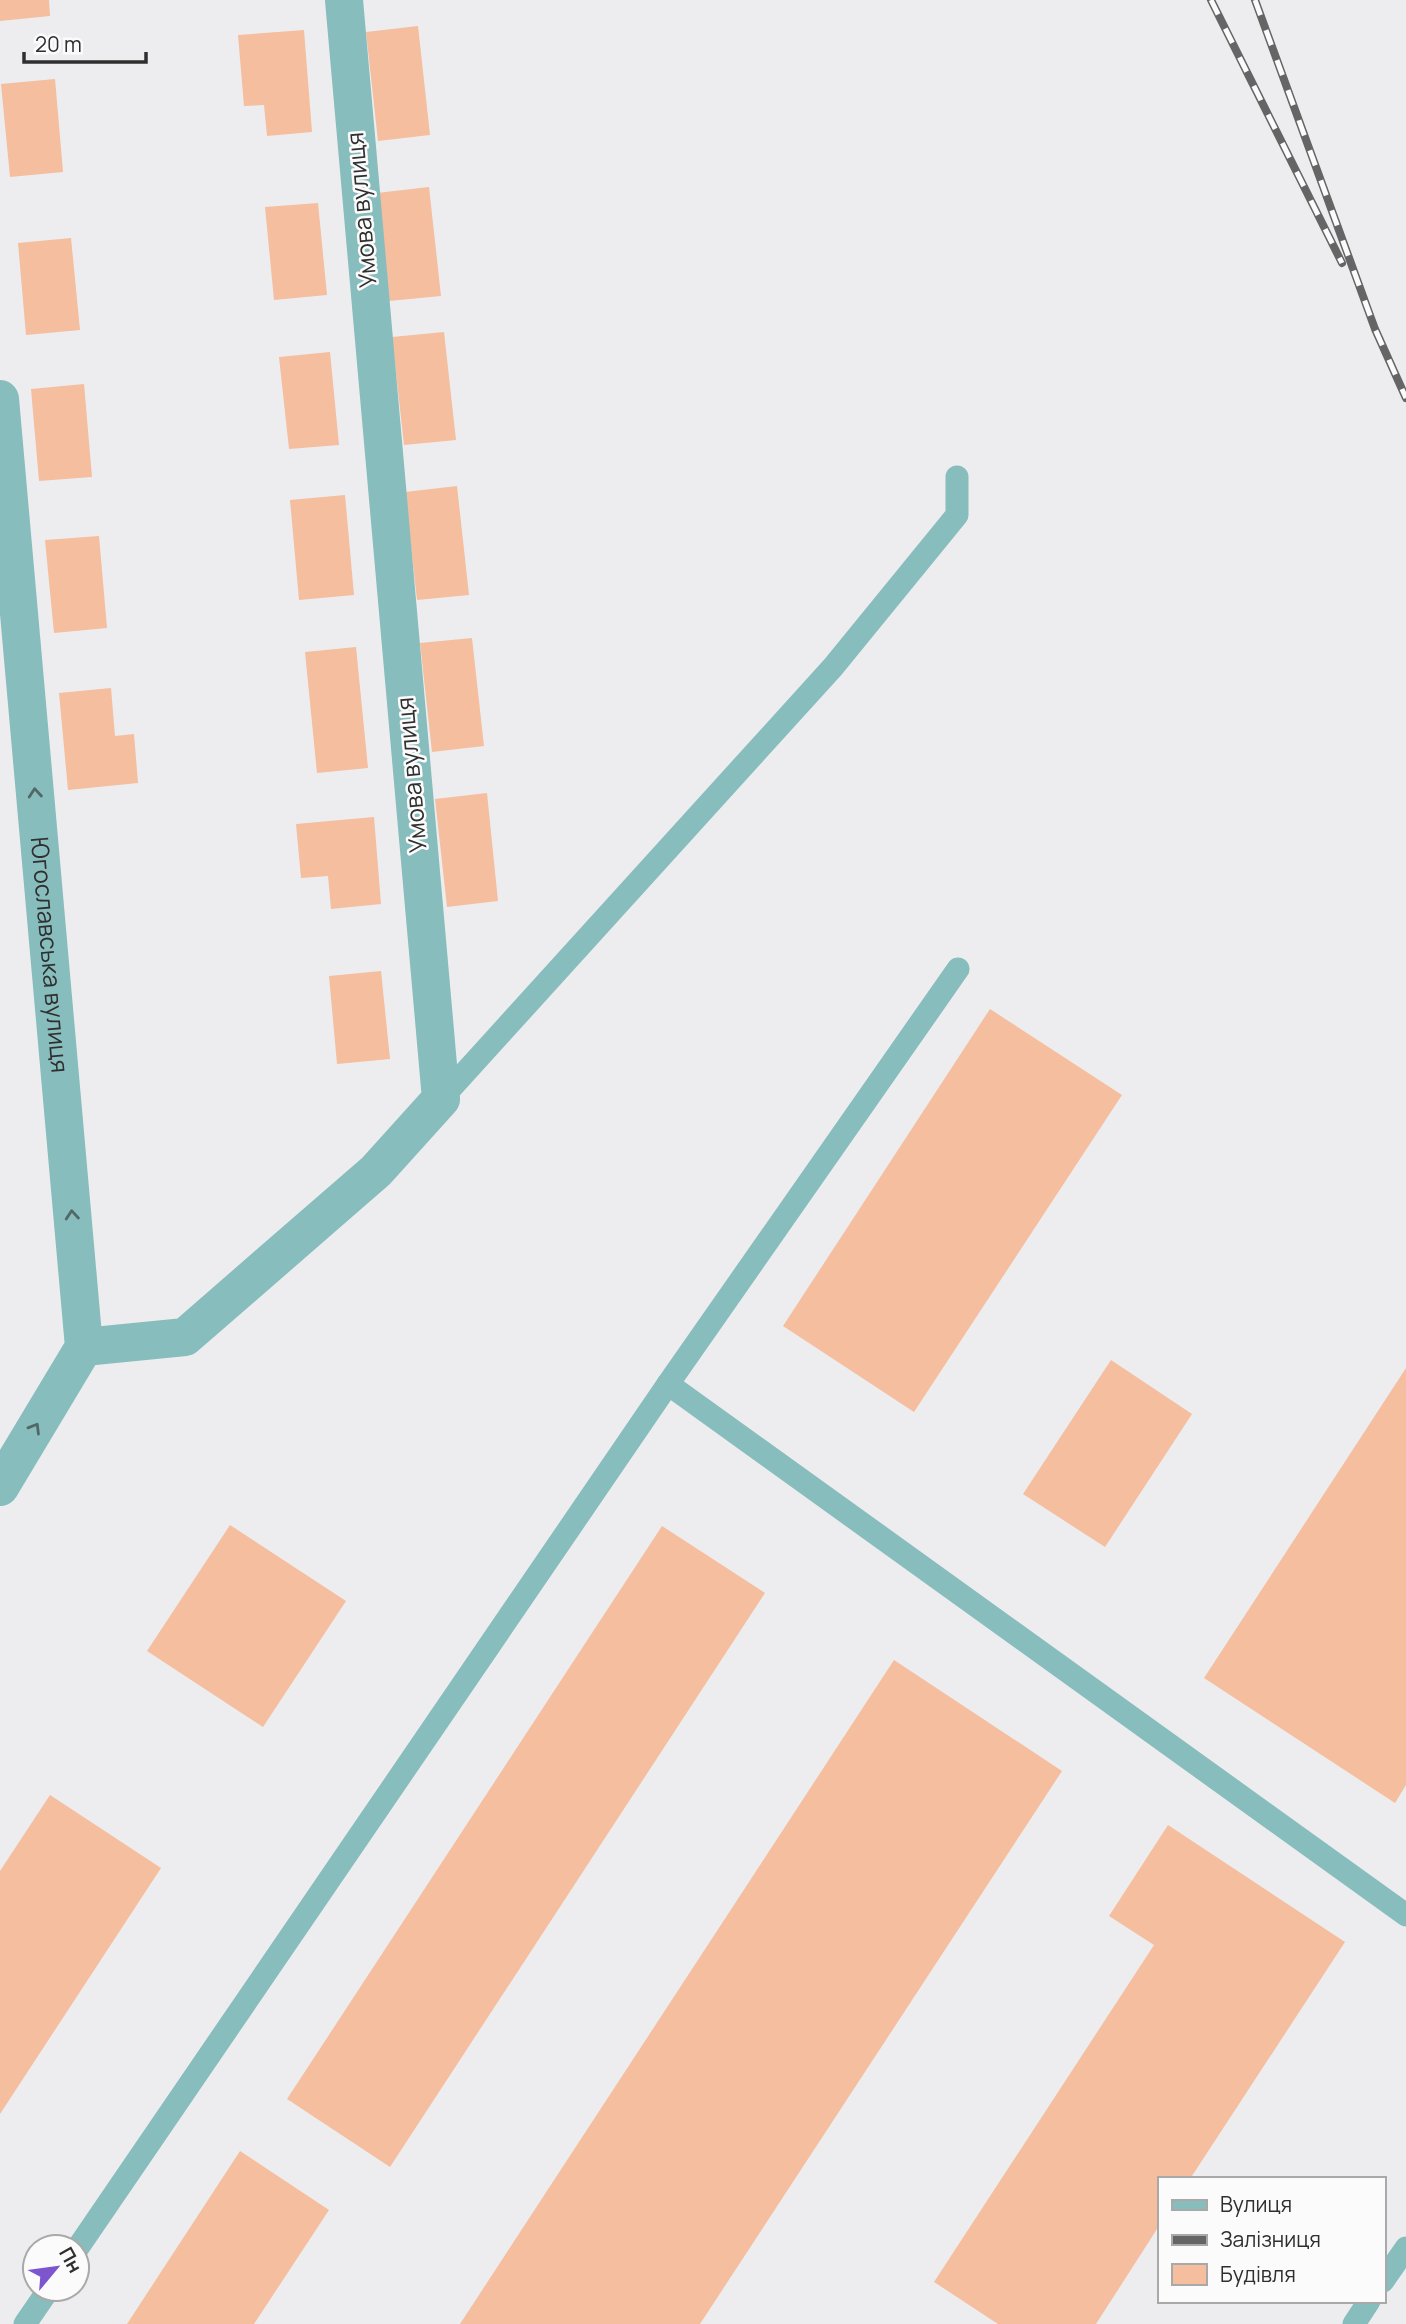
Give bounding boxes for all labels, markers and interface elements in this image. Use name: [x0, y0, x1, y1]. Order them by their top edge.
scale bar: [24, 21, 147, 65]
text: 20 m: [35, 30, 82, 58]
street label: Умова вулиця: [337, 131, 384, 289]
street label: Умова вулиця: [387, 696, 434, 854]
one-way arrow: [28, 787, 43, 798]
street label: Югославська вулиця: [24, 835, 78, 1074]
one-way arrow: [65, 1209, 80, 1220]
one-way arrow: [27, 1423, 40, 1436]
legend: [1158, 2177, 1385, 2303]
text: Вулиця: [1220, 2190, 1292, 2218]
text: Залізниця: [1220, 2225, 1321, 2253]
north arrow: [21, 2233, 91, 2303]
text: Пн: [53, 2242, 88, 2277]
text: Будівля: [1220, 2260, 1296, 2288]

